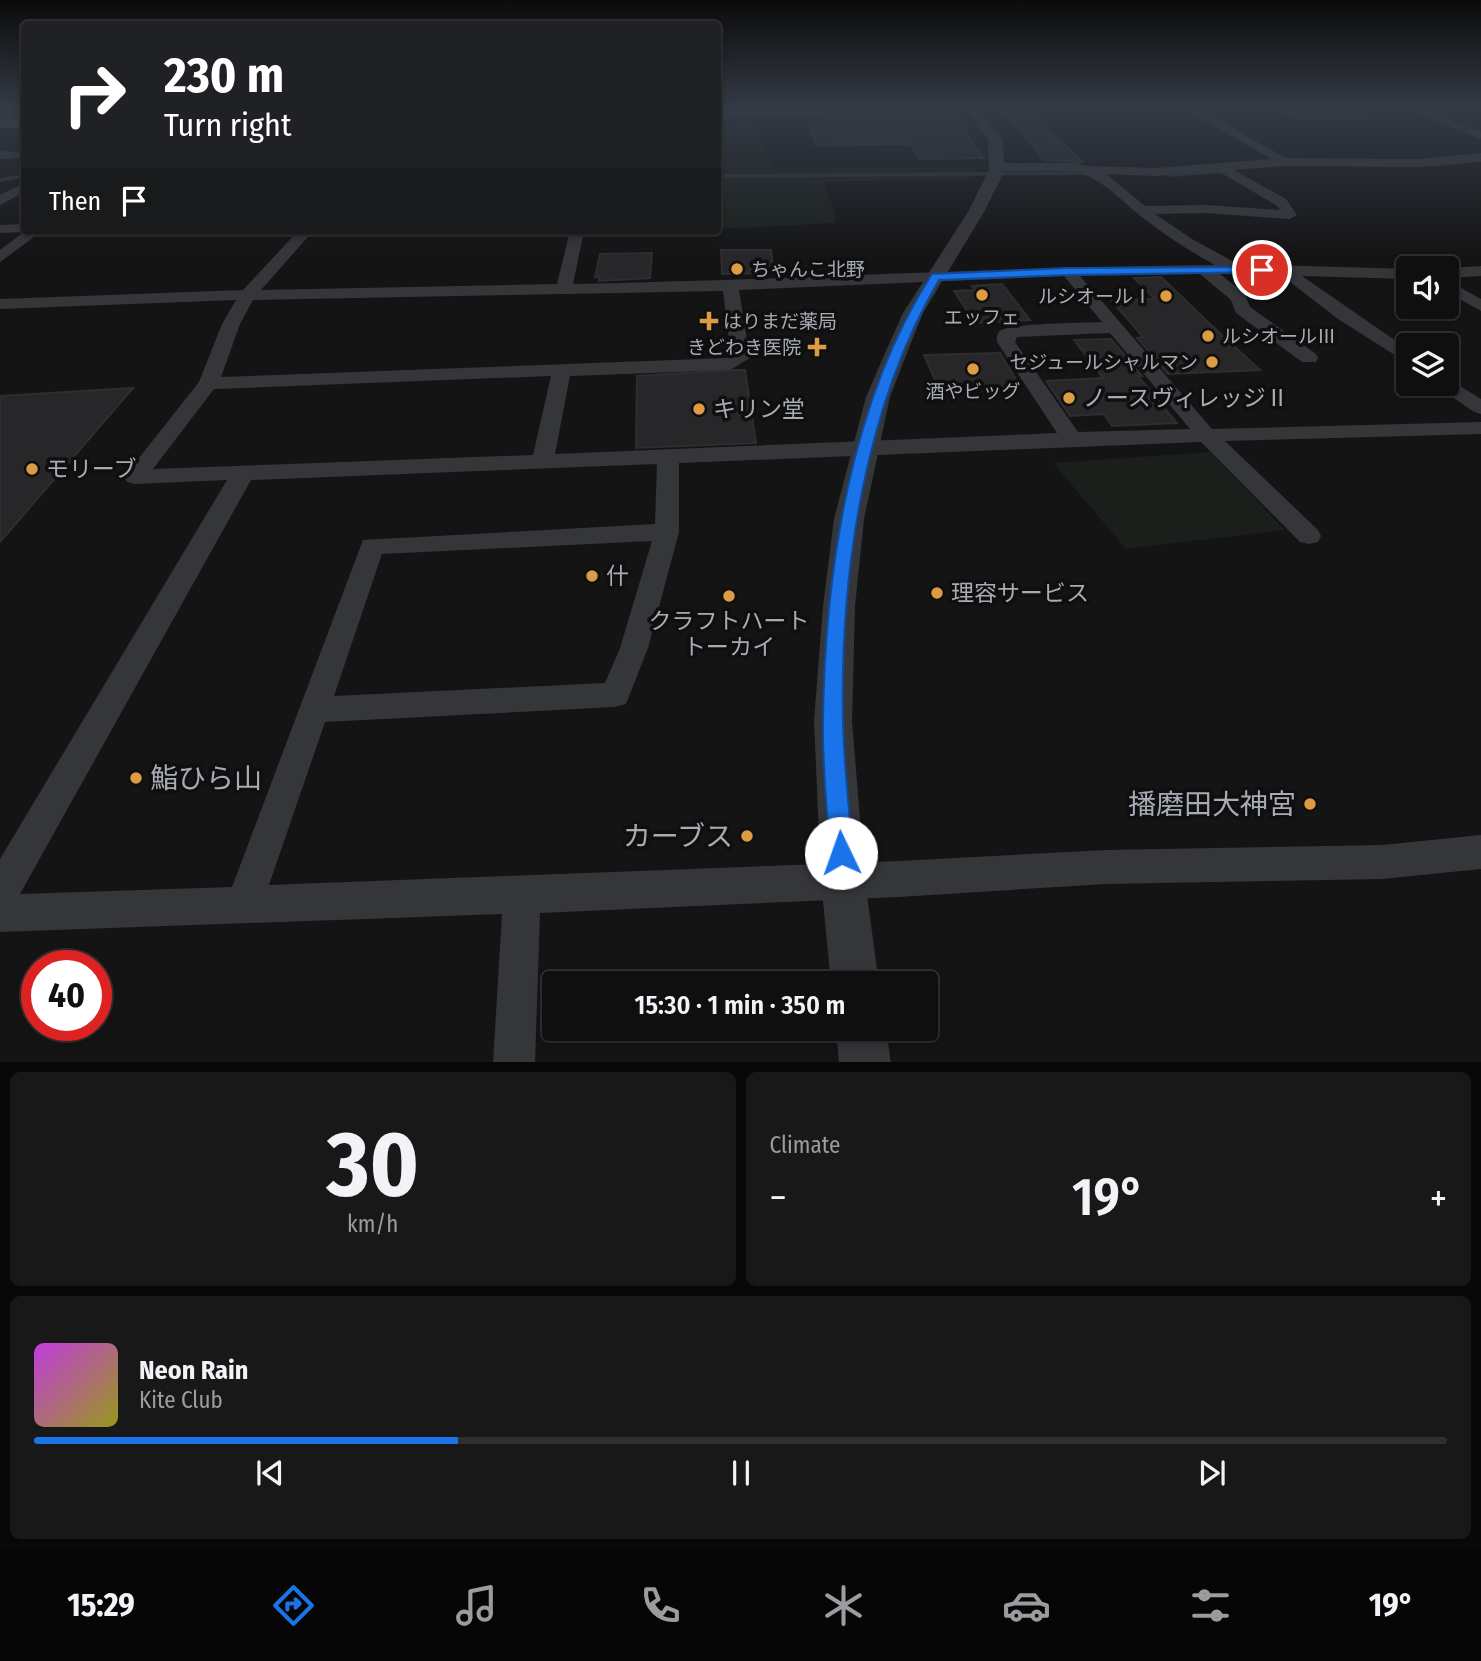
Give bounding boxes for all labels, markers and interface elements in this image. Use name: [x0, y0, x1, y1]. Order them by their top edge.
text: 230 m: [164, 46, 284, 105]
icon: right: [49, 49, 140, 140]
text: Turn right: [164, 106, 291, 144]
icon: arrive: [115, 182, 153, 220]
text: Then: [49, 186, 101, 217]
pin: [1232, 240, 1292, 300]
icon: arrive: [1243, 251, 1281, 289]
map controls: [1396, 256, 1459, 396]
button: sound: [1396, 256, 1459, 319]
place label: ちゃんこ北野: [751, 258, 865, 281]
marker: ちゃんこ北野: [729, 261, 745, 277]
place label: ルシオールⅠ: [1038, 285, 1152, 308]
marker: エッフェ: [974, 287, 990, 303]
marker: ルシオールⅠ: [1158, 288, 1174, 304]
place label: エッフェ: [944, 306, 1020, 329]
place label: はりまだ薬局: [723, 310, 837, 333]
marker: はりまだ薬局: [701, 313, 717, 329]
place label: ルシオールⅢ: [1222, 325, 1336, 348]
marker: ルシオールⅢ: [1200, 328, 1216, 344]
button: layers: [1396, 333, 1459, 396]
place label: きどわき医院: [687, 336, 801, 359]
marker: きどわき医院: [807, 337, 827, 357]
place label: セジュールシャルマン: [1009, 351, 1198, 374]
marker: セジュールシャルマン: [1204, 354, 1220, 370]
marker: 酒やビッグ: [965, 361, 981, 377]
place label: 酒やビッグ: [925, 380, 1021, 403]
place label: ノースヴィレッジⅡ: [1083, 384, 1289, 412]
marker: ノースヴィレッジⅡ: [1061, 390, 1077, 406]
place label: キリン堂: [713, 395, 805, 423]
marker: キリン堂: [691, 401, 707, 417]
place label: モリーブ: [46, 455, 137, 483]
marker: モリーブ: [24, 461, 40, 477]
place label: 什: [606, 562, 629, 590]
marker: 什: [584, 568, 600, 584]
place label: 理容サービス: [951, 579, 1089, 607]
marker: 理容サービス: [929, 585, 945, 601]
marker: クラフトハート トーカイ: [721, 588, 737, 604]
place label: クラフトハート トーカイ: [649, 607, 810, 661]
place label: 鮨ひら山: [150, 762, 262, 795]
marker: 鮨ひら山: [128, 770, 144, 786]
place label: 播磨田大神宮: [1128, 788, 1296, 821]
marker: 播磨田大神宮: [1302, 796, 1318, 812]
position arrow: [804, 816, 878, 890]
place label: カーブス: [623, 820, 733, 853]
marker: カーブス: [739, 828, 755, 844]
speed limit sign: 40: [21, 950, 112, 1041]
text: 15:30 · 1 min · 350 m: [635, 990, 845, 1021]
text: 30: [326, 1110, 419, 1219]
text: Climate: [770, 1131, 840, 1159]
text: 19°: [1072, 1166, 1144, 1229]
text: −: [770, 1175, 787, 1221]
text: +: [1430, 1175, 1447, 1221]
text: km/h: [347, 1210, 398, 1238]
text: Neon Rain: [139, 1355, 248, 1386]
text: Kite Club: [139, 1386, 223, 1414]
icon: previous: [251, 1454, 289, 1492]
icon: pause: [722, 1454, 760, 1492]
icon: next: [1193, 1454, 1231, 1492]
icon: directions: [269, 1581, 318, 1630]
icon: music: [452, 1581, 501, 1630]
icon: phone: [636, 1581, 685, 1630]
icon: climate: [819, 1581, 868, 1630]
icon: car: [1002, 1581, 1051, 1630]
icon: filters: [1186, 1581, 1235, 1630]
text: 15:29: [67, 1586, 135, 1624]
text: 19°: [1369, 1586, 1414, 1624]

